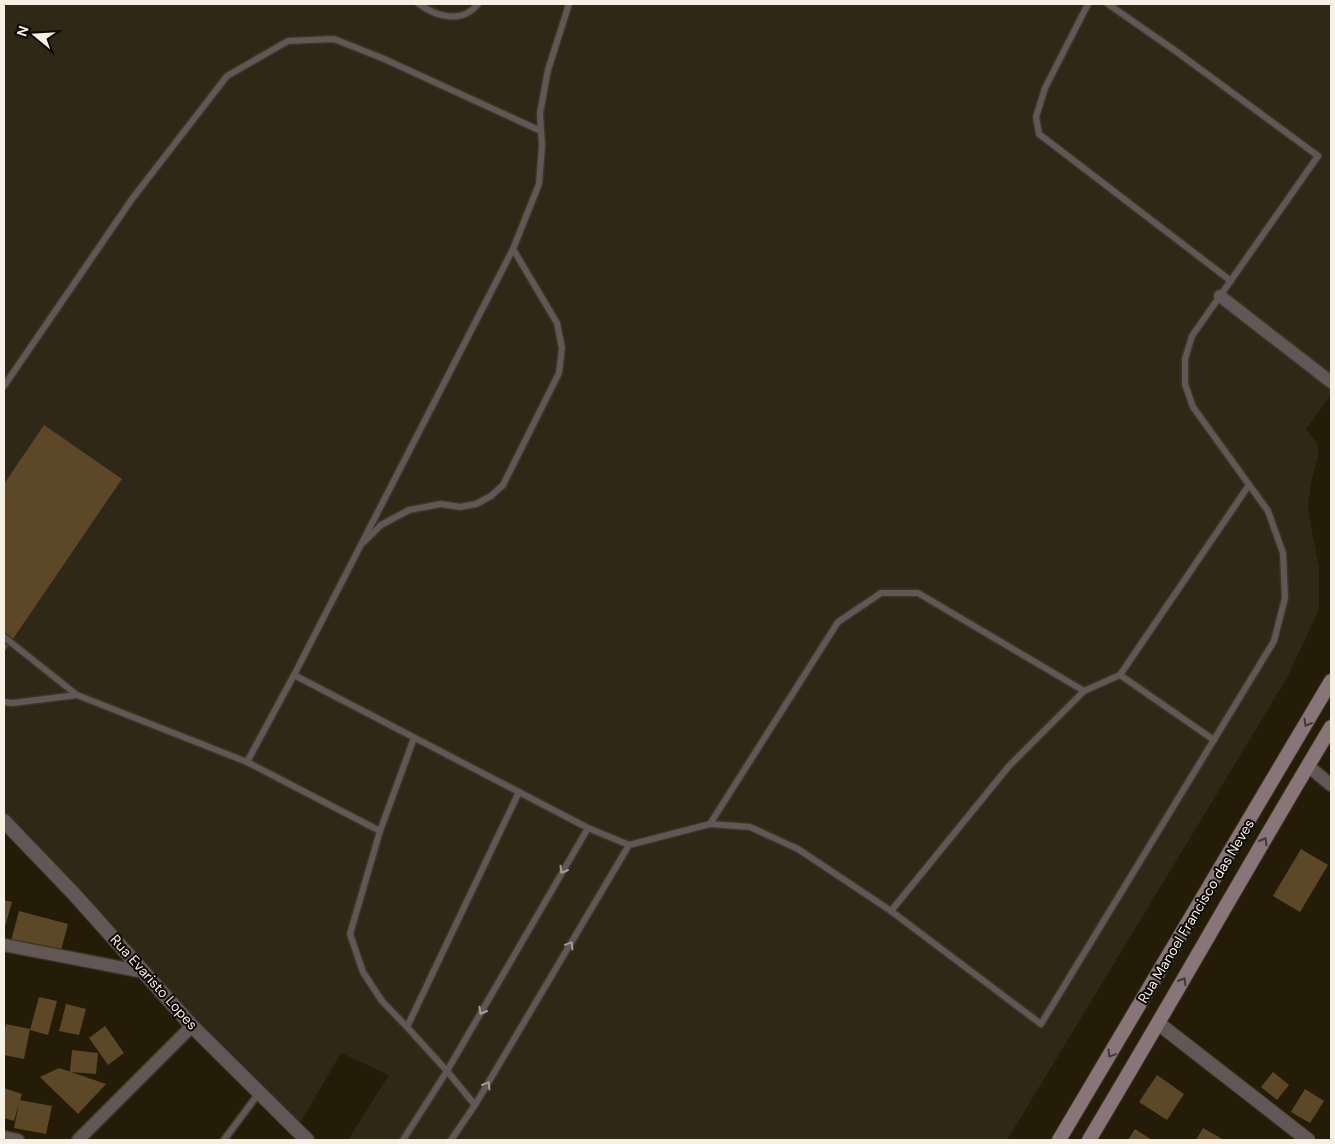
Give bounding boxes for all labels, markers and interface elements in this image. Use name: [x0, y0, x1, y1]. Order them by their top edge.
north arrow: [10, 10, 60, 60]
text: N: [12, 23, 33, 39]
one-way arrow: [1303, 717, 1313, 726]
street label: Rua Manoel Francisco das Neves: [1134, 816, 1258, 1006]
one-way arrow: [1258, 837, 1268, 846]
one-way arrow: [560, 865, 570, 874]
street label: Rua Evaristo Lopes: [107, 931, 201, 1033]
one-way arrow: [563, 941, 573, 950]
one-way arrow: [1177, 978, 1187, 987]
one-way arrow: [478, 1005, 488, 1014]
one-way arrow: [1108, 1048, 1118, 1057]
one-way arrow: [480, 1081, 490, 1090]

